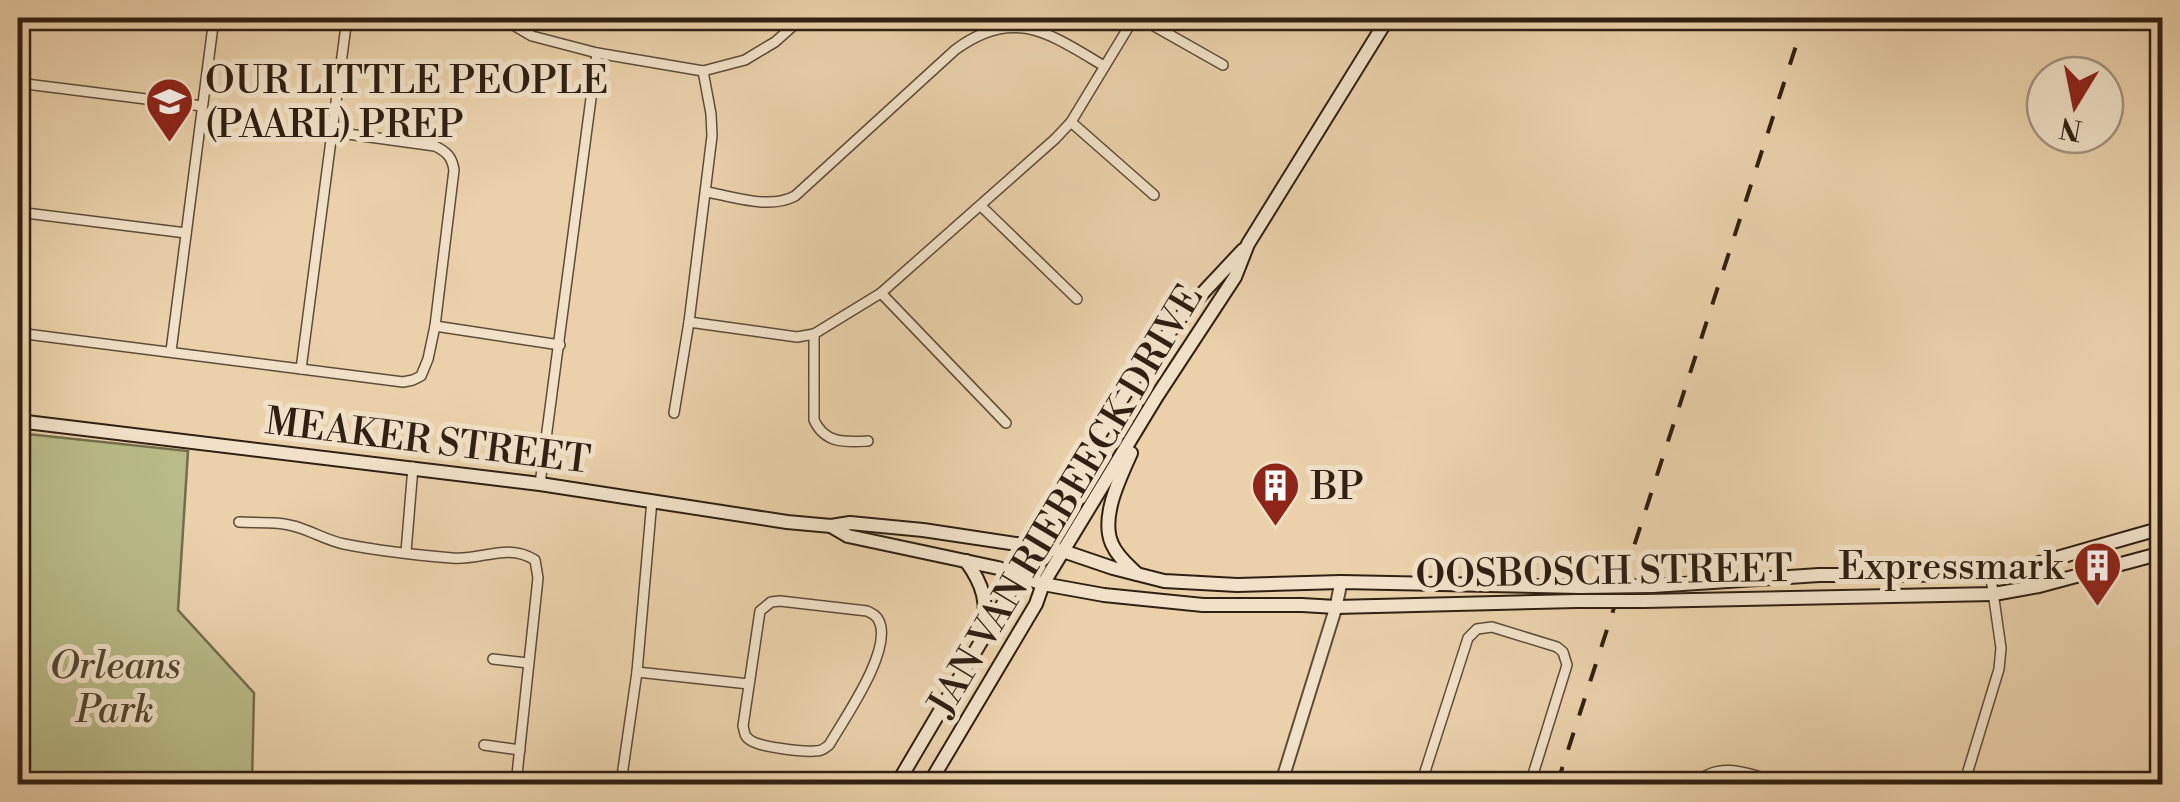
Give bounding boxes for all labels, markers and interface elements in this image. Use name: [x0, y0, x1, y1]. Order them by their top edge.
north arrow: [2025, 55, 2125, 155]
place label: OUR LITTLE PEOPLE (PAARL) PREP: [205, 58, 608, 149]
school or university icon: OUR LITTLE PEOPLE (PAARL) PREP: [144, 76, 196, 144]
text: N: [2057, 109, 2085, 147]
street label: JAN VAN RIEBEECK DRIVE: [918, 277, 1214, 727]
street label: MEAKER STREET: [263, 398, 593, 485]
building icon: BP: [1250, 460, 1302, 528]
place label: BP: [1310, 464, 1364, 511]
building icon: Expressmark: [2072, 540, 2124, 608]
place label: Expressmark: [1839, 544, 2065, 591]
street label: OOSBOSCH STREET: [1415, 546, 1793, 599]
park label: Orleans Park: [49, 643, 181, 734]

